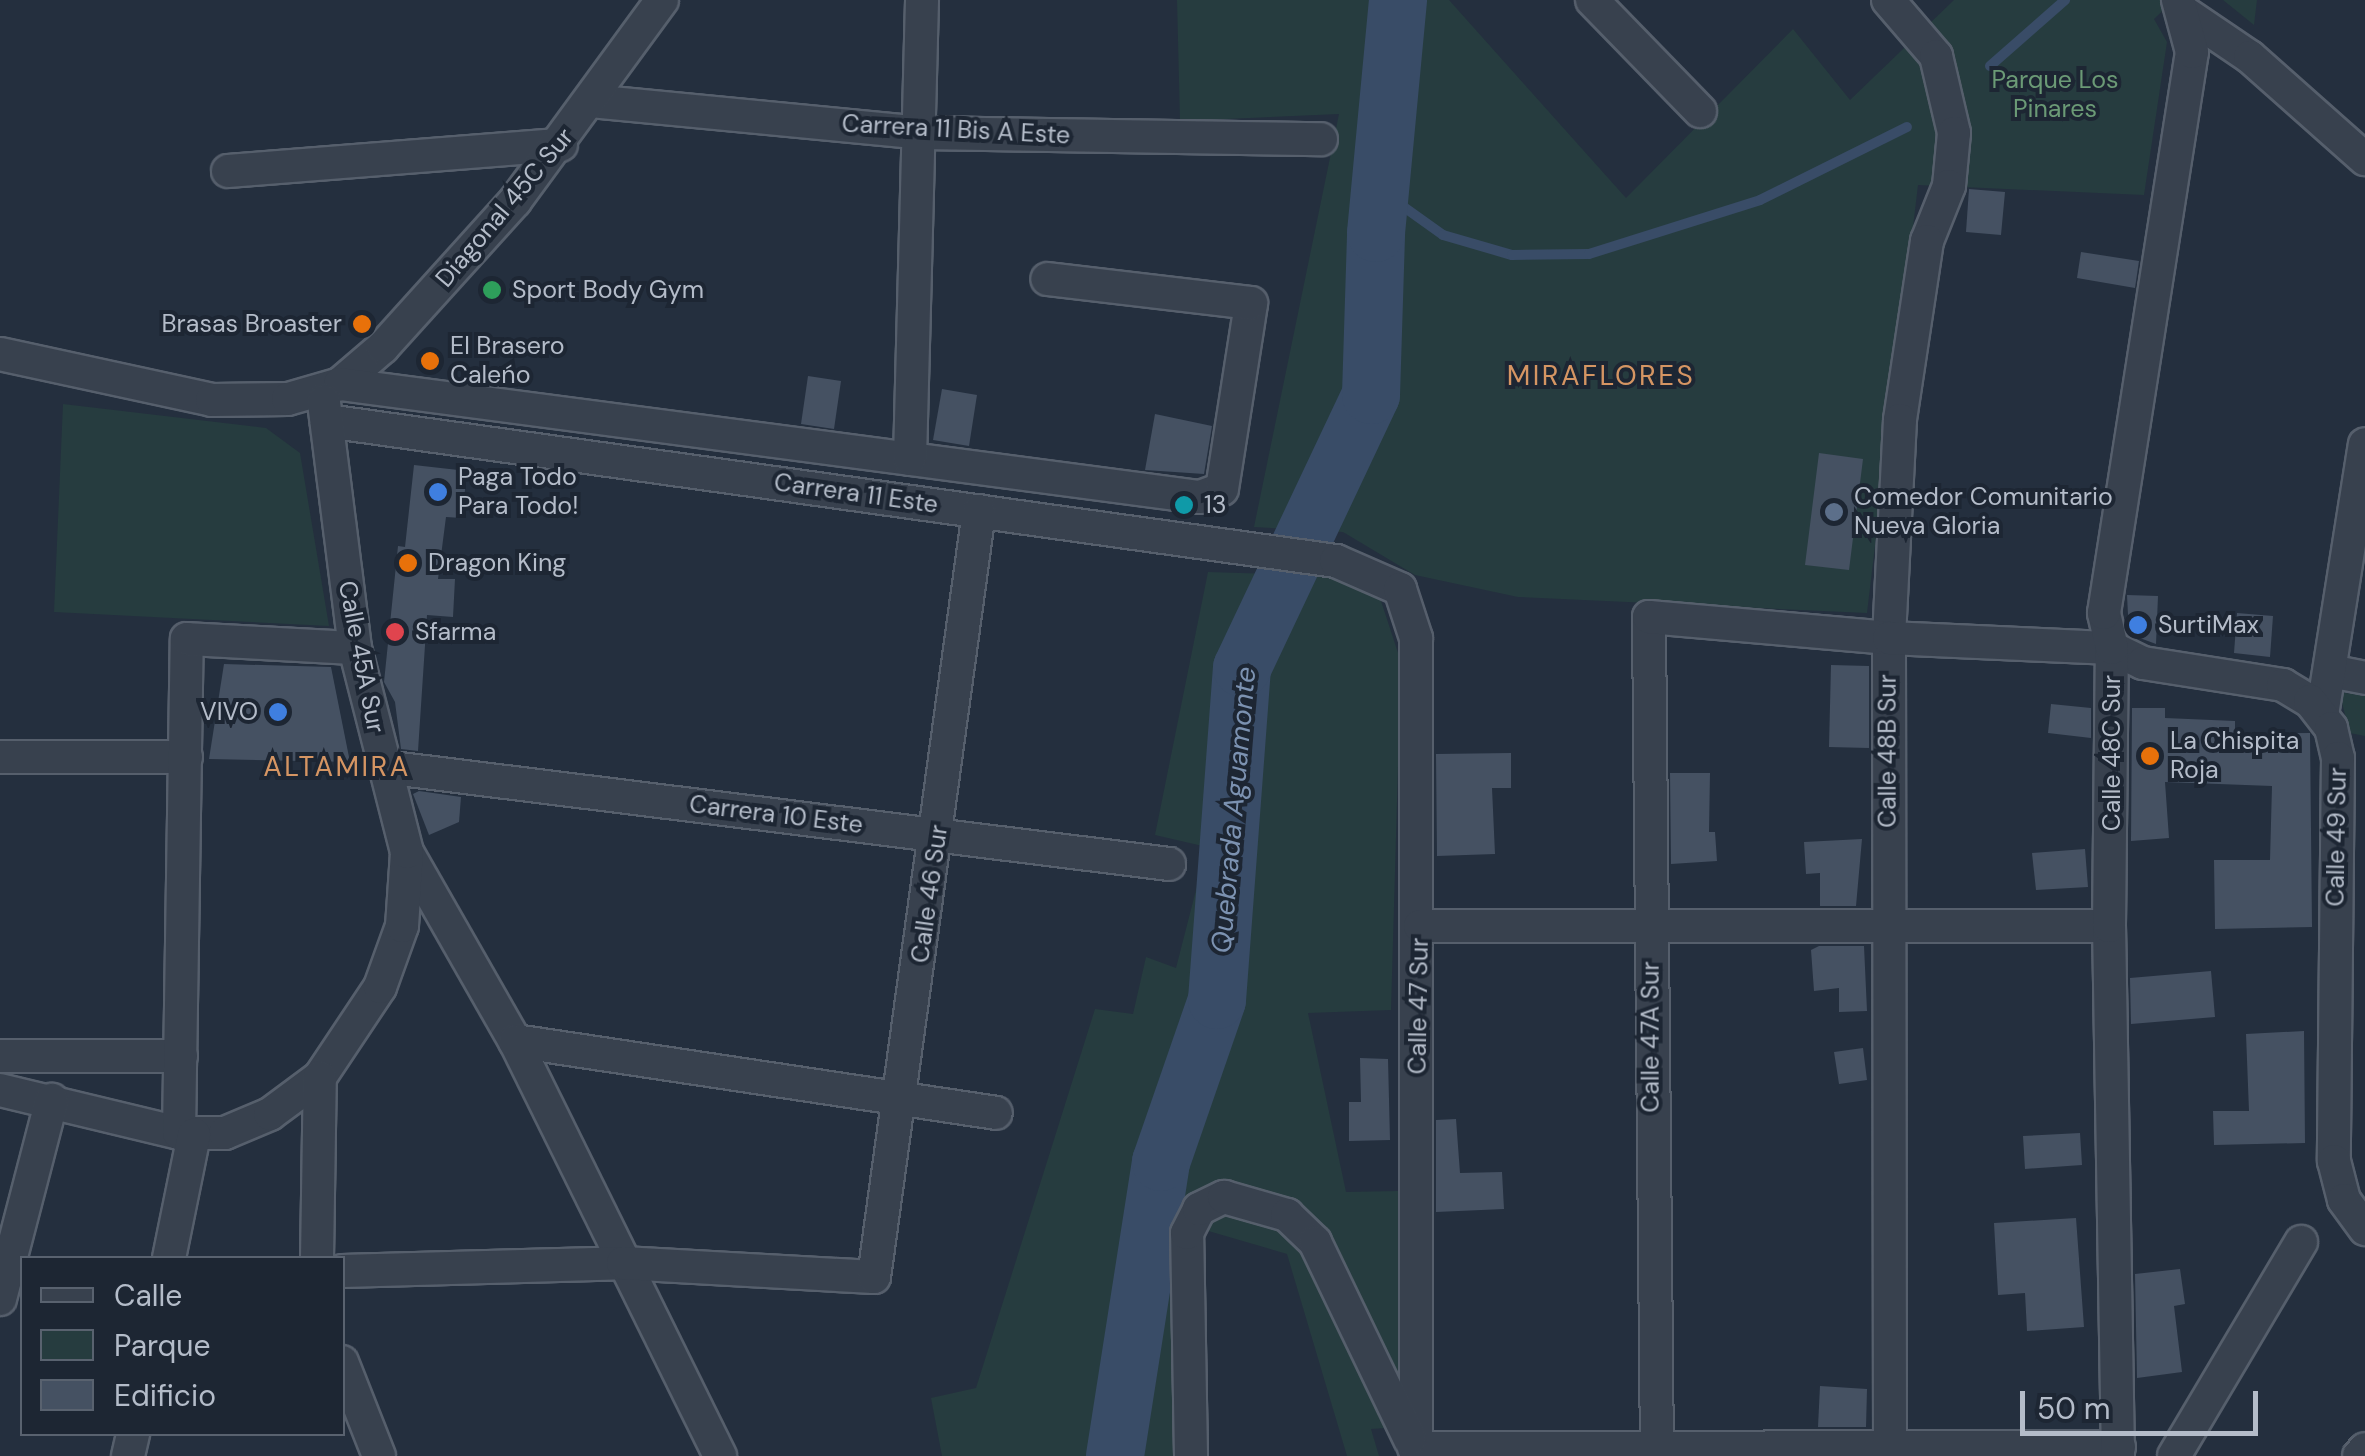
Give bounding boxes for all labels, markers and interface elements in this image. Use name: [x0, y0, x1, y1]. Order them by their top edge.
park label: Parque Los Pinares: [1991, 66, 2119, 125]
street label: Carrera 11 Bis A Este: [841, 109, 1071, 151]
street label: Diagonal 45C Sur: [430, 122, 580, 294]
place label: Sport Body Gym: [512, 275, 704, 305]
marker: Sport Body Gym: [481, 279, 503, 301]
place label: Brasas Broaster: [162, 309, 342, 339]
marker: Brasas Broaster: [351, 313, 373, 335]
place label: El Brasero Caleńo: [450, 332, 565, 391]
marker: El Brasero Caleńo: [419, 350, 441, 372]
district label: MIRAFLORES: [1507, 359, 1695, 393]
place label: Paga Todo Para Todo!: [458, 463, 578, 522]
street label: Carrera 11 Este: [772, 468, 940, 520]
marker: Paga Todo Para Todo!: [427, 481, 449, 503]
place label: Comedor Comunitario Nueva Gloria: [1854, 483, 2113, 542]
place label: 13: [1204, 490, 1227, 520]
marker: 13: [1173, 494, 1195, 516]
marker: Comedor Comunitario Nueva Gloria: [1823, 501, 1845, 523]
place label: Dragon King: [428, 548, 566, 578]
marker: Dragon King: [397, 552, 419, 574]
street label: Calle 45A Sur: [332, 578, 390, 736]
place label: SurtiMax: [2158, 610, 2259, 640]
marker: SurtiMax: [2127, 614, 2149, 636]
place label: Sfarma: [415, 617, 496, 647]
marker: Sfarma: [384, 621, 406, 643]
water label: Quebrada Aguamonte: [1205, 665, 1263, 955]
street label: Calle 48B Sur: [1873, 674, 1903, 828]
street label: Calle 48C Sur: [2097, 675, 2127, 831]
place label: VIVO: [200, 697, 258, 727]
marker: VIVO: [267, 701, 289, 723]
place label: La Chispita Roja: [2170, 727, 2299, 786]
marker: La Chispita Roja: [2139, 745, 2161, 767]
district label: ALTAMIRA: [263, 750, 411, 784]
street label: Calle 49 Sur: [2321, 767, 2353, 907]
street label: Carrera 10 Este: [688, 789, 864, 841]
street label: Calle 46 Sur: [905, 823, 955, 965]
street label: Calle 47 Sur: [1403, 937, 1435, 1075]
street label: Calle 47A Sur: [1636, 961, 1666, 1113]
legend: [20, 1256, 345, 1436]
text: Calle: [114, 1276, 182, 1315]
text: Parque: [114, 1326, 211, 1365]
scale bar: [2025, 1371, 2262, 1433]
text: Edificio: [114, 1376, 216, 1415]
text: 50 m: [2037, 1389, 2111, 1428]

